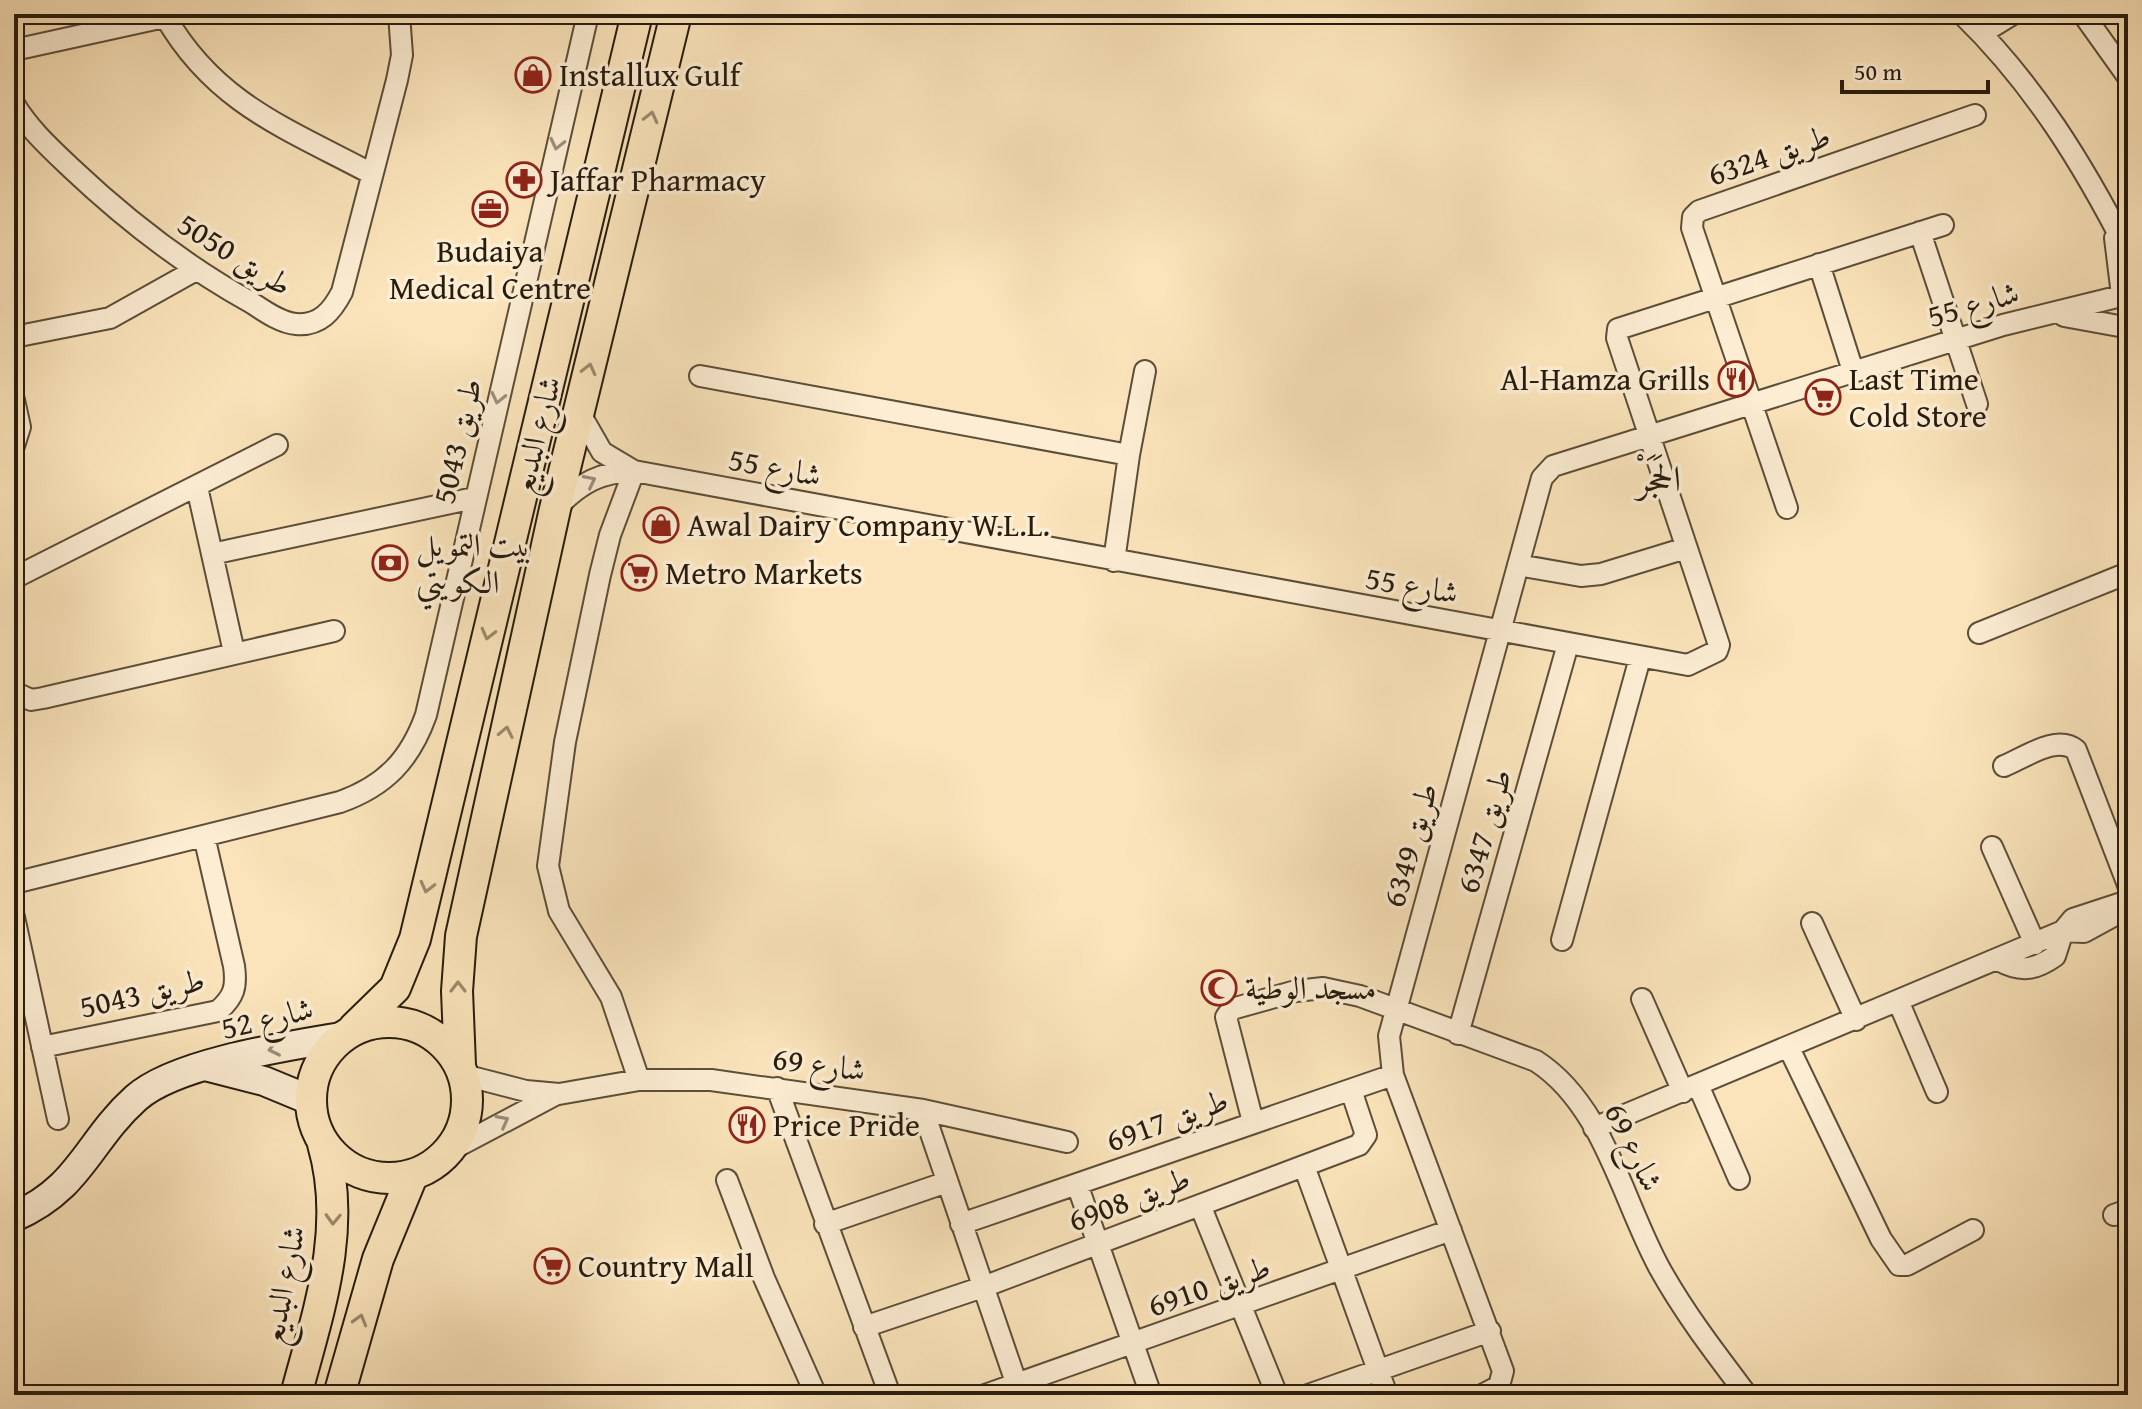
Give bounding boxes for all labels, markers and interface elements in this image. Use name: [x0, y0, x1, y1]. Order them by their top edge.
scale bar: [1842, 44, 1988, 94]
place label: Installux Gulf: [559, 51, 744, 98]
text: 50 m: [1854, 54, 1902, 89]
shop icon: Installux Gulf: [514, 56, 552, 94]
one-way arrow: [642, 110, 659, 124]
street label: طريق 6324: [1701, 112, 1837, 197]
one-way arrow: [550, 137, 567, 151]
place label: Jaffar Pharmacy: [546, 156, 766, 203]
pharmacy icon: Jaffar Pharmacy: [505, 161, 543, 199]
office icon: Budaiya Medical Centre: [471, 190, 509, 228]
street label: طريق 5050: [169, 200, 302, 307]
place label: Budaiya Medical Centre: [389, 227, 591, 311]
street label: شارع 55: [1921, 268, 2025, 343]
place label: Al-Hamza Grills: [1500, 355, 1710, 402]
place label: Last Time Cold Store: [1849, 355, 1987, 439]
restaurant icon: Al-Hamza Grills: [1717, 360, 1755, 398]
one-way arrow: [579, 363, 596, 377]
street label: شارع البديع: [498, 371, 579, 500]
street label: طريق 5043: [419, 374, 494, 508]
supermarket icon: Last Time Cold Store: [1804, 378, 1842, 416]
one-way arrow: [490, 390, 507, 404]
street label: شارع 55: [724, 435, 825, 502]
district label: الحَجَرْ: [1633, 451, 1681, 504]
one-way arrow: [582, 475, 596, 490]
place label: Awal Dairy Company W.L.L.: [687, 501, 1050, 548]
shop icon: Awal Dairy Company W.L.L.: [642, 506, 680, 544]
place label: بيت التمويل الكويتي: [416, 521, 531, 610]
bank icon: بيت التمويل الكويتي: [371, 544, 409, 582]
place label: Metro Markets: [665, 549, 863, 596]
street label: شارع 55: [1361, 553, 1462, 620]
supermarket icon: Metro Markets: [620, 554, 658, 592]
one-way arrow: [480, 627, 497, 641]
one-way arrow: [497, 725, 514, 739]
street label: طريق 6347: [1443, 763, 1524, 898]
street label: طريق 6349: [1369, 777, 1450, 912]
one-way arrow: [419, 880, 436, 894]
street label: طريق 5043: [75, 955, 209, 1030]
place label: مسجد الوطية: [1245, 964, 1377, 1011]
mosque icon: مسجد الوطية: [1200, 969, 1238, 1007]
one-way arrow: [449, 980, 467, 993]
street label: شارع 52: [216, 984, 319, 1055]
street label: شارع 69: [769, 1034, 869, 1097]
one-way arrow: [267, 1039, 281, 1056]
street label: طريق 6917: [1099, 1076, 1235, 1163]
street label: شارع 69: [1589, 1094, 1676, 1201]
place label: Price Pride: [773, 1101, 920, 1148]
restaurant icon: Price Pride: [728, 1106, 766, 1144]
one-way arrow: [495, 1116, 510, 1131]
street label: طريق 6908: [1061, 1154, 1197, 1243]
one-way arrow: [324, 1213, 342, 1226]
street label: شارع البديع: [248, 1222, 323, 1349]
place label: Country Mall: [578, 1242, 754, 1289]
street label: طريق 6910: [1141, 1243, 1277, 1328]
supermarket icon: Country Mall: [533, 1247, 571, 1285]
one-way arrow: [351, 1314, 368, 1327]

